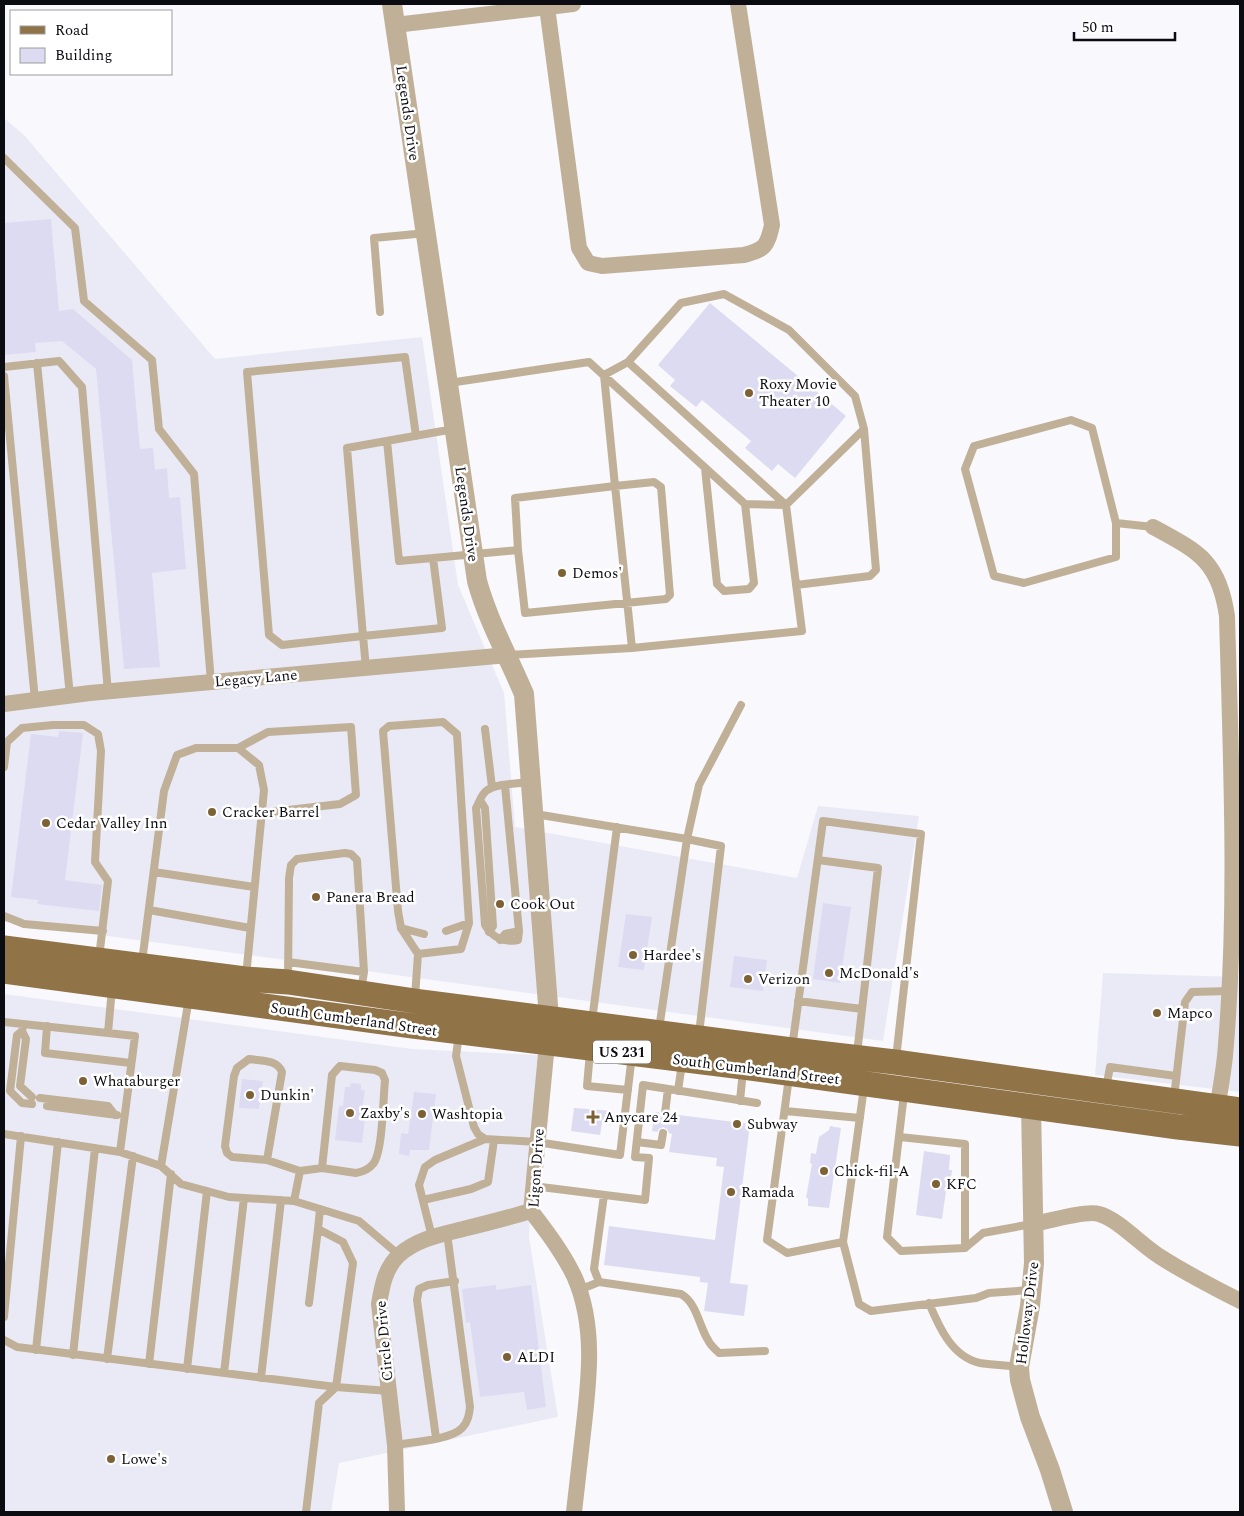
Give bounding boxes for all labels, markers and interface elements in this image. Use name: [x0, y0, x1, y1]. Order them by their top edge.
legend: [10, 10, 172, 75]
scale bar: [1074, 10, 1175, 42]
text: 50 m: [1082, 16, 1114, 39]
text: Road: [55, 19, 89, 42]
text: Building: [55, 44, 112, 67]
street label: Legends Drive: [389, 64, 426, 162]
place label: Roxy Movie Theater 10: [759, 373, 837, 413]
marker: Roxy Movie Theater 10: [743, 387, 755, 399]
street label: Legends Drive: [448, 465, 485, 563]
place label: Demos': [572, 562, 622, 585]
marker: Demos': [556, 567, 568, 579]
street label: Legacy Lane: [214, 663, 298, 694]
place label: Cracker Barrel: [222, 801, 319, 824]
marker: Cracker Barrel: [206, 806, 218, 818]
place label: Cedar Valley Inn: [56, 812, 168, 835]
marker: Cedar Valley Inn: [40, 817, 52, 829]
place label: Panera Bread: [326, 886, 415, 909]
marker: Panera Bread: [310, 891, 322, 903]
place label: Cook Out: [510, 893, 575, 916]
marker: Cook Out: [494, 898, 506, 910]
place label: Hardee's: [643, 944, 702, 967]
marker: Hardee's: [627, 949, 639, 961]
place label: McDonald's: [839, 962, 919, 985]
marker: McDonald's: [823, 967, 835, 979]
place label: Verizon: [758, 968, 810, 991]
marker: Verizon: [742, 973, 754, 985]
street label: South Cumberland Street: [269, 996, 439, 1043]
place label: Mapco: [1167, 1002, 1213, 1025]
marker: Mapco: [1151, 1007, 1163, 1019]
road number: US 231: [593, 1040, 651, 1064]
street label: South Cumberland Street: [671, 1048, 841, 1091]
place label: Whataburger: [93, 1070, 180, 1093]
marker: Whataburger: [77, 1075, 89, 1087]
place label: Dunkin': [260, 1084, 314, 1107]
marker: Dunkin': [244, 1089, 256, 1101]
place label: Zaxby's: [360, 1102, 410, 1125]
place label: Washtopia: [432, 1103, 504, 1126]
place label: Anycare 24: [604, 1106, 678, 1129]
marker: Zaxby's: [344, 1107, 356, 1119]
marker: Washtopia: [416, 1108, 428, 1120]
marker: Anycare 24: [586, 1110, 600, 1124]
place label: Subway: [747, 1113, 798, 1136]
marker: Subway: [731, 1118, 743, 1130]
street label: Ligon Drive: [522, 1128, 551, 1209]
place label: Chick-fil-A: [834, 1160, 909, 1183]
marker: Chick-fil-A: [818, 1165, 830, 1177]
place label: KFC: [946, 1173, 977, 1196]
marker: KFC: [930, 1178, 942, 1190]
place label: Ramada: [741, 1181, 795, 1204]
marker: Ramada: [725, 1186, 737, 1198]
street label: Holloway Drive: [1010, 1260, 1045, 1366]
street label: Circle Drive: [370, 1300, 399, 1382]
place label: ALDI: [517, 1346, 555, 1369]
marker: ALDI: [501, 1351, 513, 1363]
place label: Lowe's: [121, 1448, 167, 1471]
marker: Lowe's: [105, 1453, 117, 1465]

